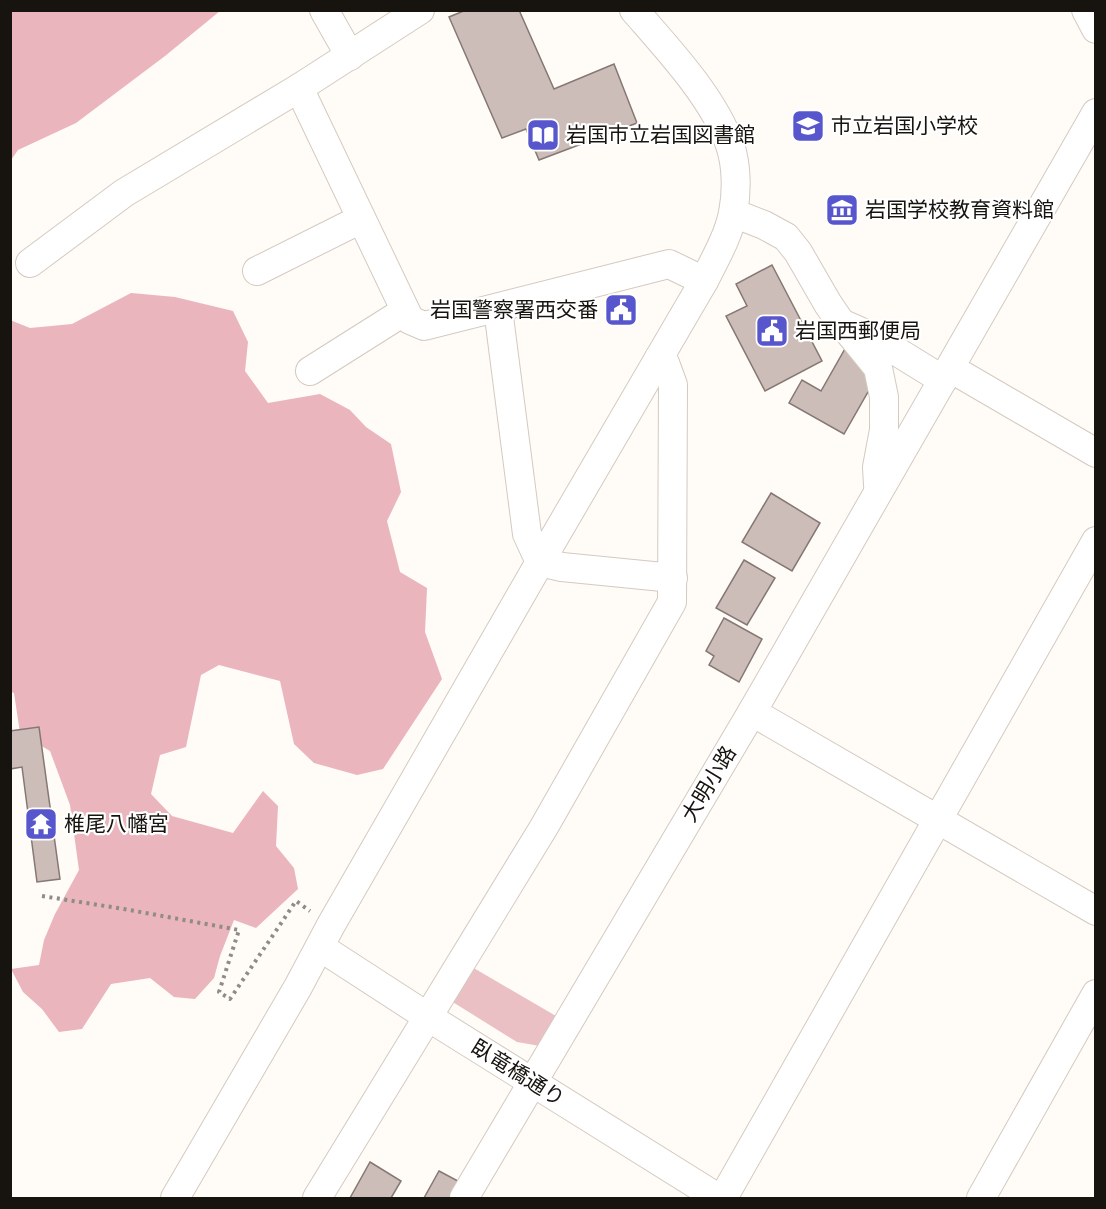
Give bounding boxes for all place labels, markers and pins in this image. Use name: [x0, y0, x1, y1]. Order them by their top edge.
school or university icon: 市立岩国小学校: [790, 108, 826, 144]
place label: 市立岩国小学校: [831, 114, 978, 138]
library icon: 岩国市立岩国図書館: [525, 117, 561, 153]
place label: 岩国市立岩国図書館: [566, 123, 755, 147]
museum icon: 岩国学校教育資料館: [824, 192, 860, 228]
place label: 岩国学校教育資料館: [865, 198, 1054, 222]
public building icon: 岩国警察署西交番: [603, 292, 639, 328]
place label: 岩国警察署西交番: [430, 298, 598, 322]
public building icon: 岩国西郵便局: [754, 313, 790, 349]
place label: 岩国西郵便局: [795, 319, 921, 343]
temple icon: 椎尾八幡宮: [23, 806, 59, 842]
place label: 椎尾八幡宮: [64, 812, 169, 836]

